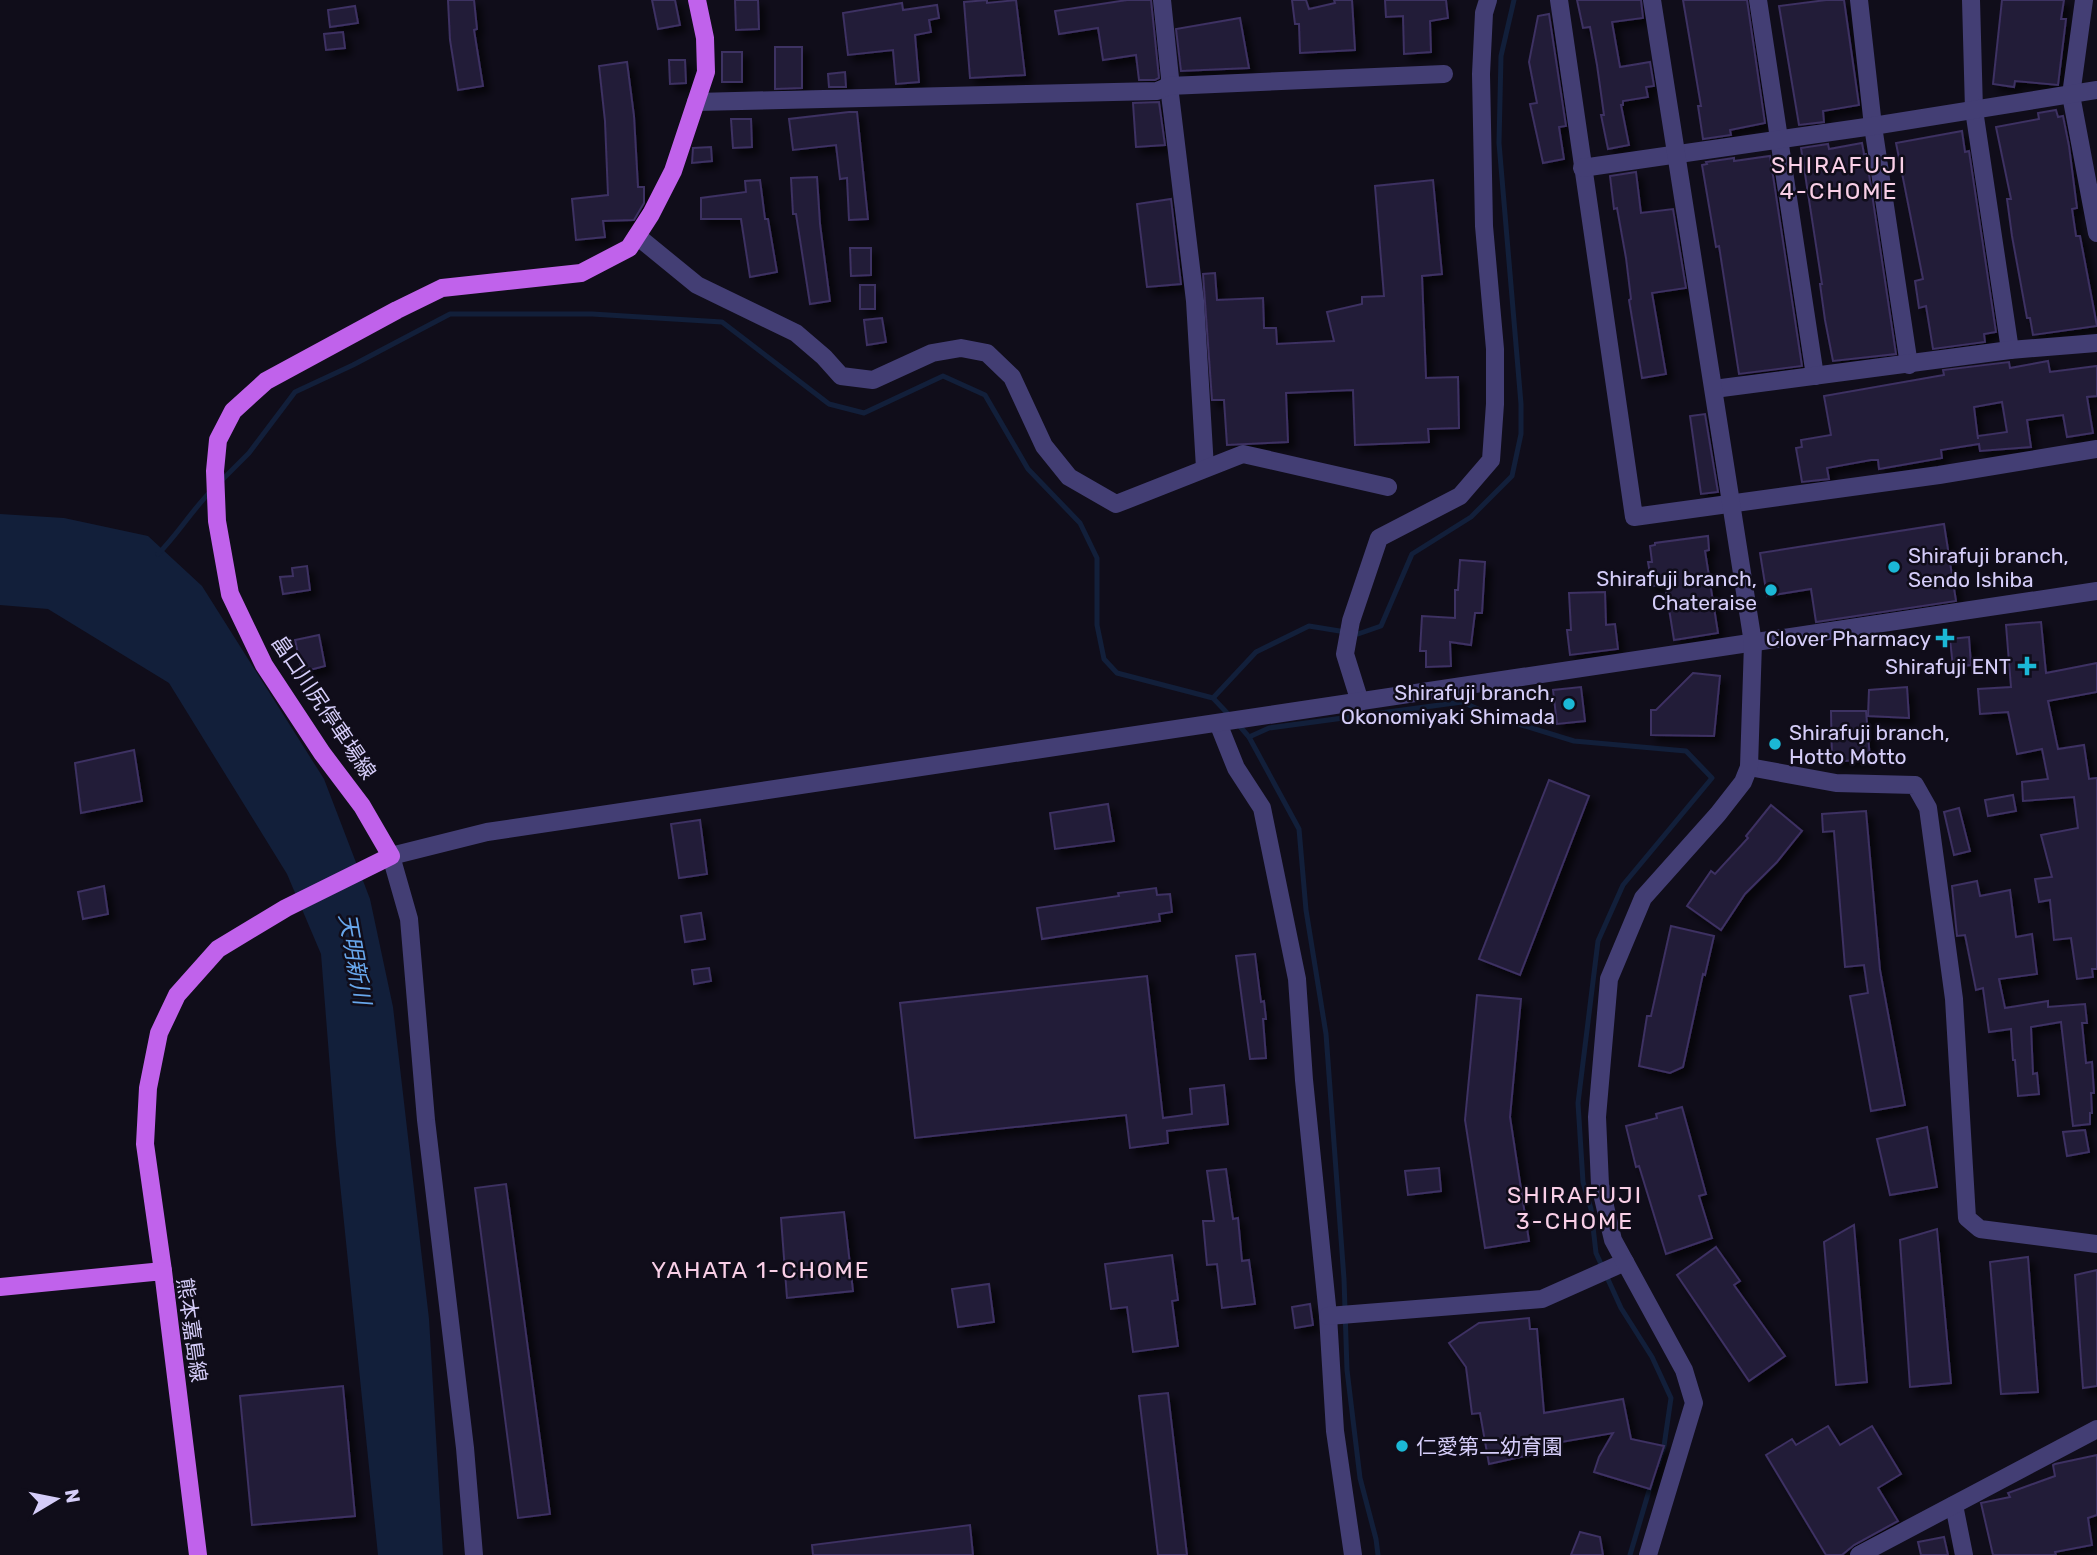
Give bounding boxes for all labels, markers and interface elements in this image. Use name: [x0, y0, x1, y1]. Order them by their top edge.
district label: SHIRAFUJI 4-CHOME: [1771, 151, 1907, 205]
place label: Shirafuji branch, Sendo Ishiba: [1908, 543, 2069, 592]
marker: Shirafuji branch, Sendo Ishiba: [1886, 559, 1902, 575]
place label: Shirafuji branch, Chateraise: [1596, 566, 1757, 615]
marker: Shirafuji branch, Chateraise: [1763, 582, 1779, 598]
place label: Clover Pharmacy: [1766, 626, 1931, 651]
street label: 畠口川尻停車場線: [267, 630, 381, 784]
marker: Clover Pharmacy: [1937, 630, 1953, 646]
place label: Shirafuji ENT: [1885, 654, 2011, 679]
marker: Shirafuji ENT: [2017, 656, 2037, 676]
place label: Shirafuji branch, Okonomiyaki Shimada: [1341, 680, 1555, 729]
marker: Shirafuji branch, Okonomiyaki Shimada: [1561, 696, 1577, 712]
place label: Shirafuji branch, Hotto Motto: [1789, 720, 1950, 769]
marker: Shirafuji branch, Hotto Motto: [1767, 736, 1783, 752]
water label: 天明新川: [333, 911, 377, 1010]
district label: SHIRAFUJI 3-CHOME: [1507, 1181, 1643, 1235]
district label: YAHATA 1-CHOME: [651, 1256, 871, 1284]
street label: 熊本嘉島線: [172, 1276, 212, 1384]
place label: 仁愛第二幼育園: [1416, 1434, 1563, 1459]
marker: 仁愛第二幼育園: [1394, 1438, 1410, 1454]
north arrow: [21, 1464, 91, 1534]
text: N: [60, 1487, 85, 1505]

